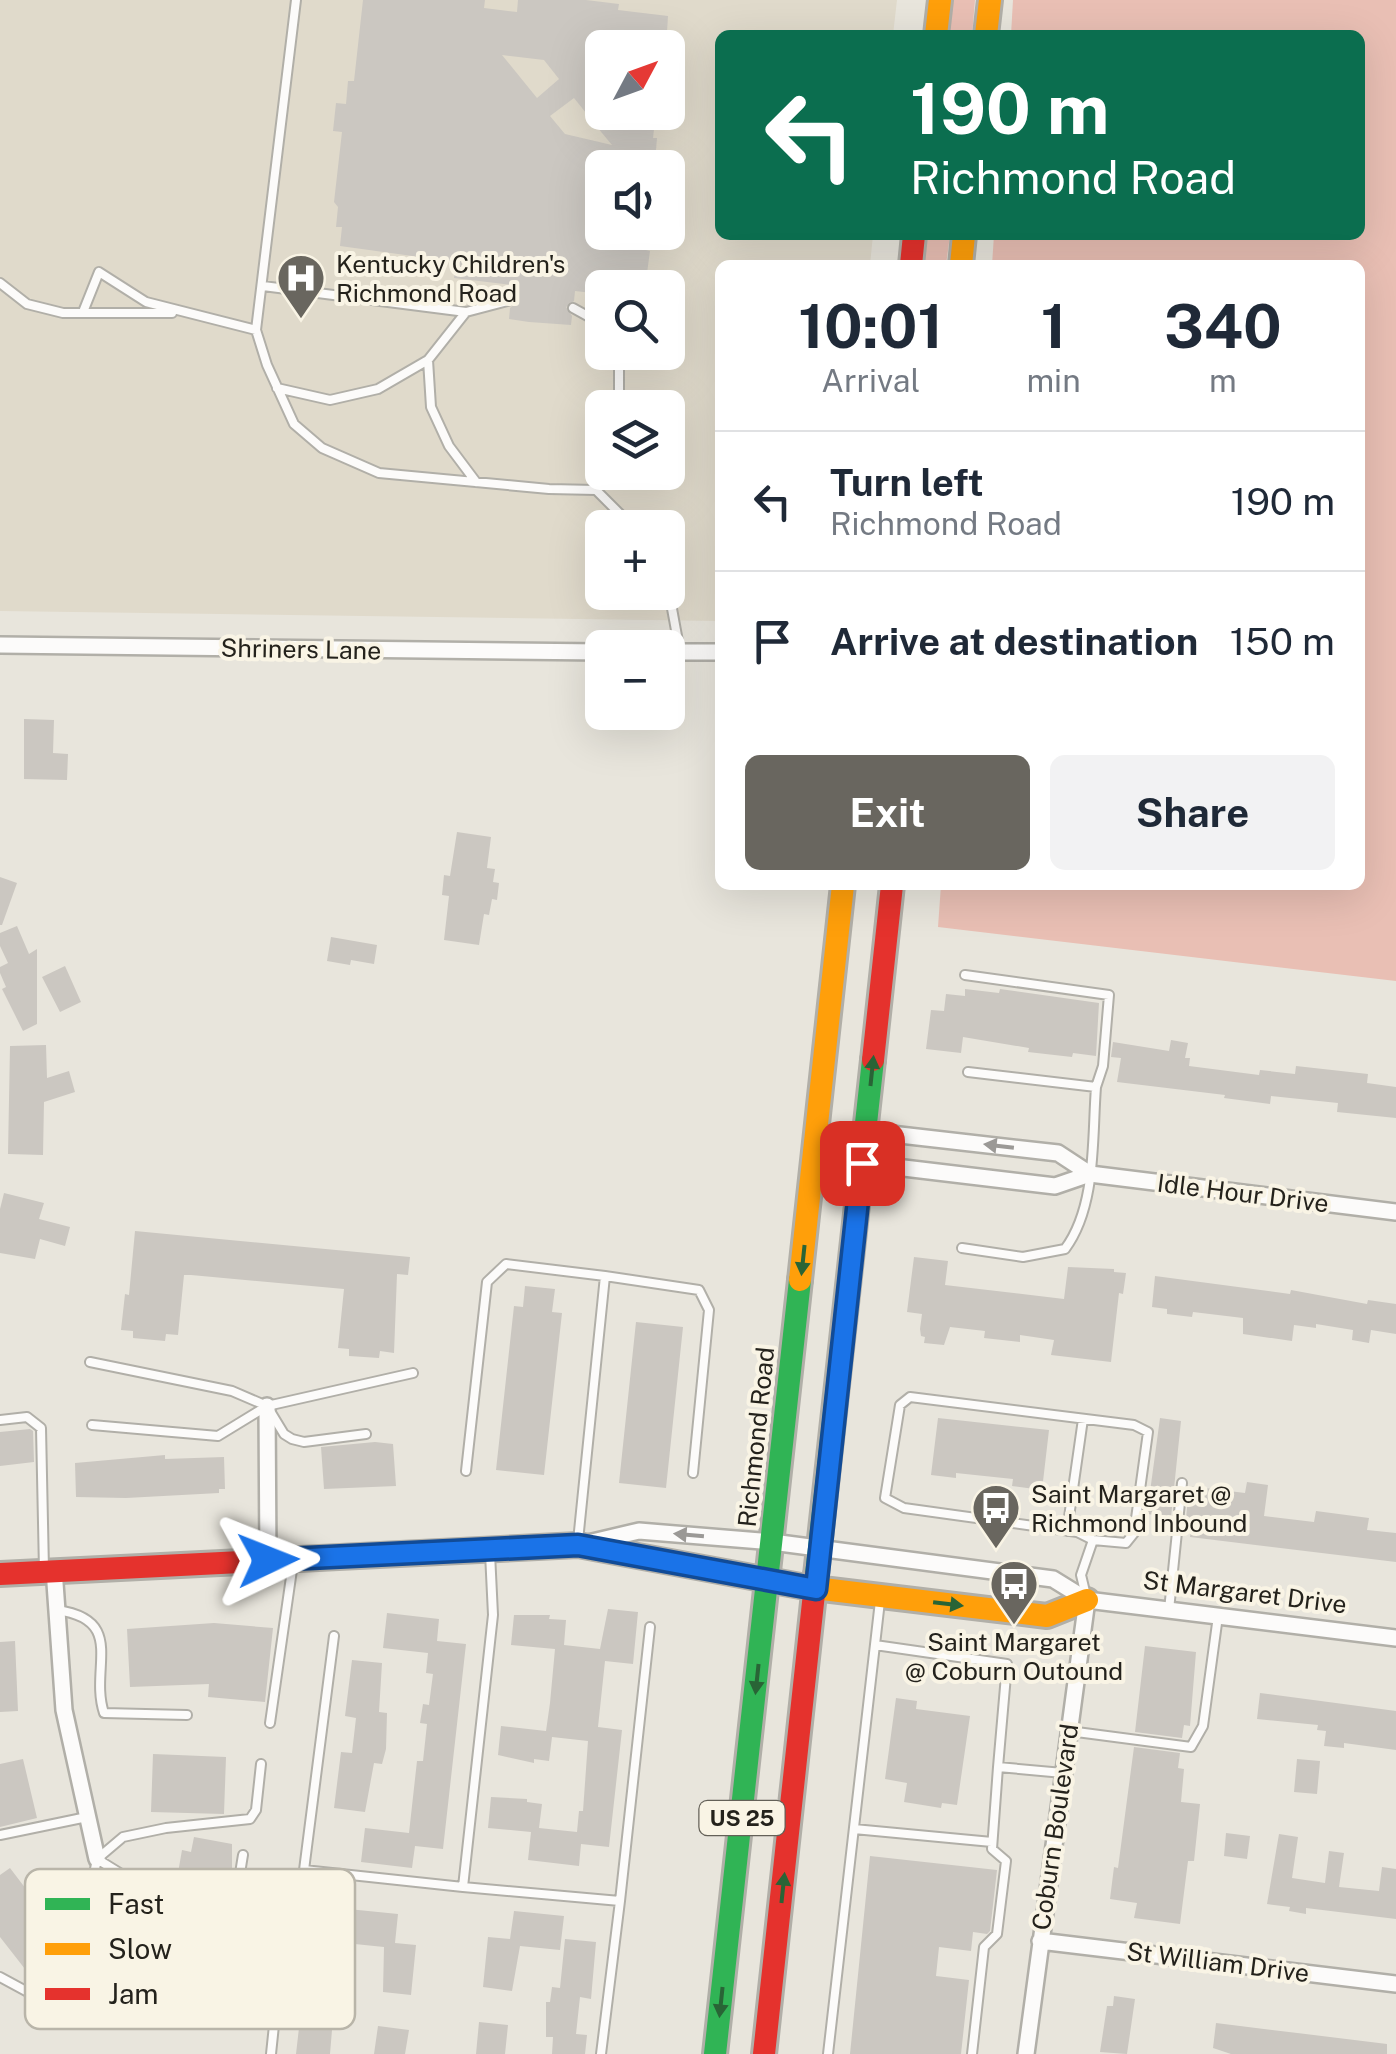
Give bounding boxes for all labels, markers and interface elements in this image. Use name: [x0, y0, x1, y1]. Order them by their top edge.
north arrow: [585, 30, 685, 130]
map controls: [585, 30, 685, 730]
text: 190 m: [910, 67, 1109, 150]
icon: left: [745, 70, 875, 200]
button: sound: [585, 150, 685, 250]
text: Richmond Road: [910, 151, 1236, 204]
place label: Kentucky Children's Richmond Road: [336, 249, 565, 308]
hospital icon: Kentucky Children's Richmond Road: [275, 252, 327, 320]
button: search: [585, 270, 685, 370]
text: 10:01: [798, 291, 943, 362]
text: 1: [1041, 291, 1066, 362]
text: 340: [1164, 291, 1282, 362]
text: Arrival: [821, 362, 920, 399]
text: min: [1026, 362, 1081, 399]
text: m: [1209, 362, 1237, 399]
button: layers: [585, 390, 685, 490]
text: Turn left: [830, 460, 984, 505]
icon: left: [745, 474, 800, 529]
text: 190 m: [1231, 479, 1335, 524]
text: Richmond Road: [830, 505, 1062, 542]
button: +: [585, 510, 685, 610]
icon: arrive: [745, 614, 800, 669]
text: Arrive at destination: [830, 619, 1198, 664]
text: 150 m: [1230, 619, 1335, 664]
button: −: [585, 630, 685, 730]
street label: Shriners Lane: [220, 633, 382, 665]
button: Exit: [745, 755, 1030, 870]
button: Share: [1050, 755, 1335, 870]
one-way arrow: [864, 1055, 880, 1087]
pin: [820, 1121, 905, 1206]
icon: arrive: [835, 1136, 890, 1191]
one-way arrow: [982, 1138, 1014, 1154]
street label: Idle Hour Drive: [1156, 1168, 1330, 1218]
one-way arrow: [795, 1245, 811, 1277]
street label: Richmond Road: [732, 1345, 780, 1529]
place label: Saint Margaret @ Richmond Inbound: [1031, 1479, 1247, 1538]
bus stop icon: Saint Margaret @ Richmond Inbound: [970, 1482, 1022, 1550]
position arrow: [216, 1508, 320, 1612]
one-way arrow: [673, 1527, 704, 1543]
bus stop icon: Saint Margaret @ Coburn Outound: [988, 1558, 1040, 1626]
street label: St Margaret Drive: [1141, 1565, 1349, 1619]
one-way arrow: [932, 1596, 964, 1612]
place label: Saint Margaret @ Coburn Outound: [905, 1627, 1123, 1686]
one-way arrow: [749, 1663, 765, 1695]
street label: Coburn Boulevard: [1026, 1722, 1084, 1932]
road number: US 25: [700, 1801, 784, 1835]
legend: [25, 1869, 355, 2029]
one-way arrow: [775, 1871, 791, 1903]
text: Fast: [108, 1887, 164, 1920]
text: Slow: [108, 1932, 172, 1965]
street label: St William Drive: [1125, 1936, 1311, 1988]
text: Jam: [108, 1977, 159, 2010]
one-way arrow: [713, 1986, 729, 2018]

